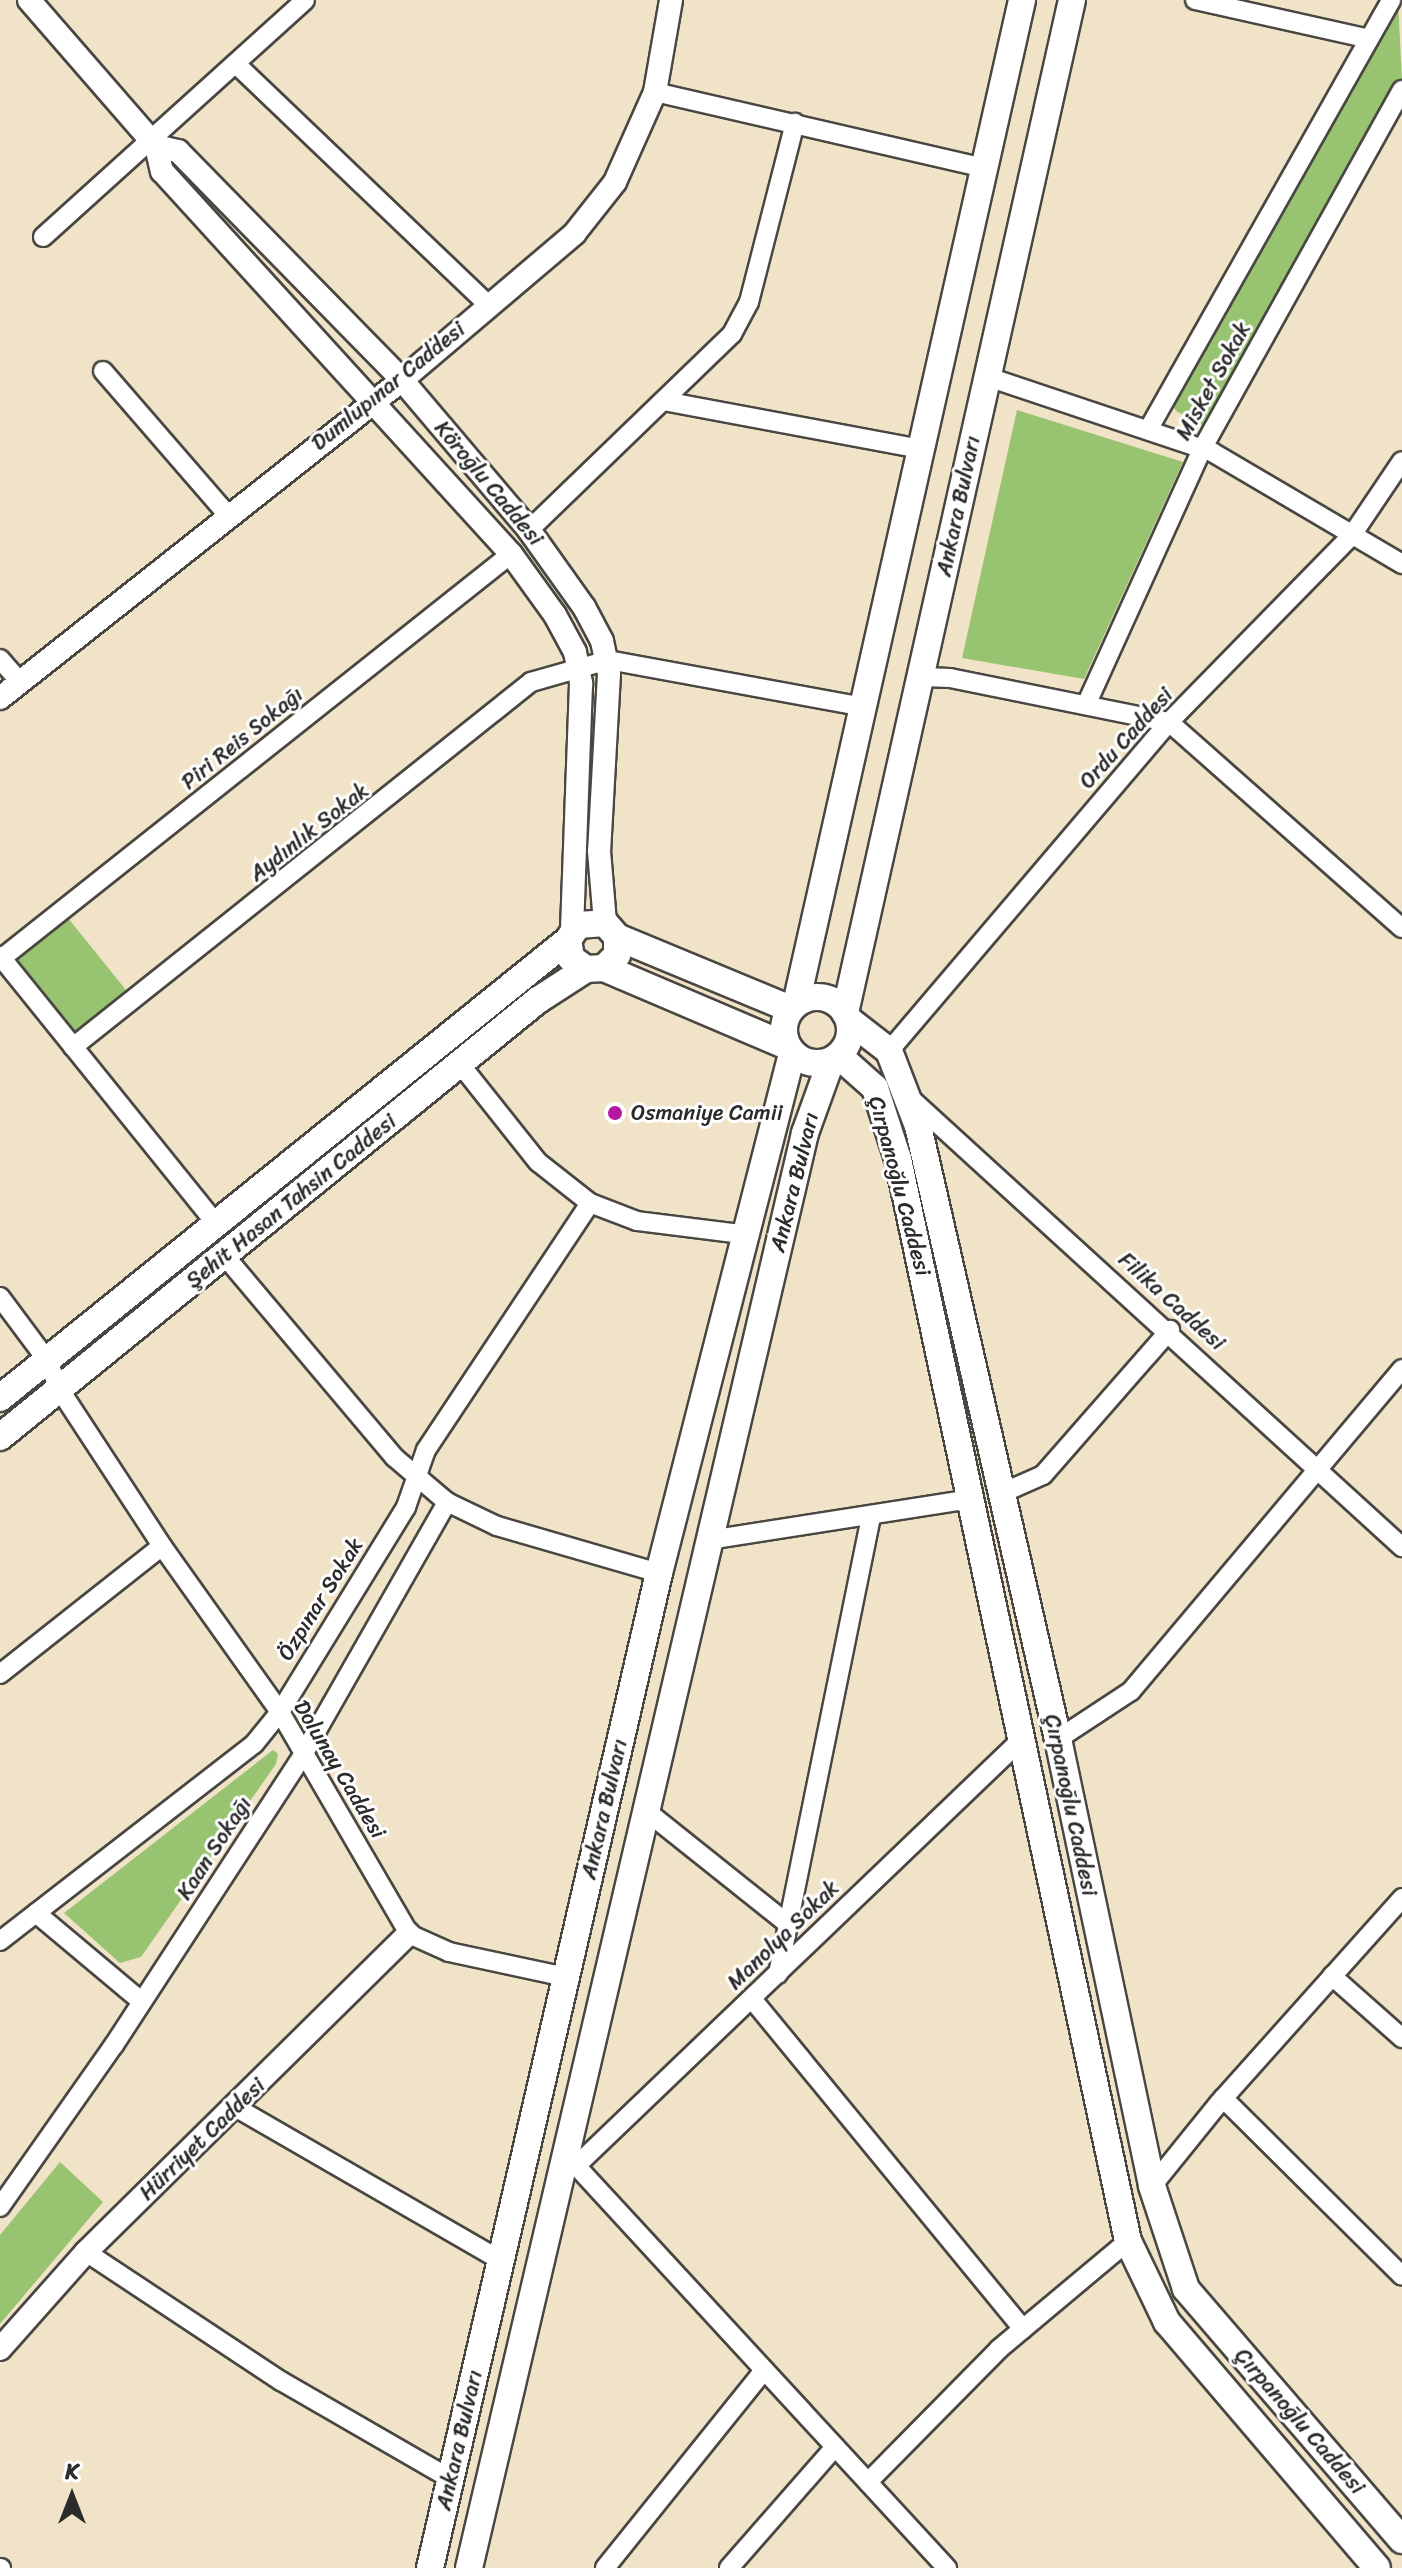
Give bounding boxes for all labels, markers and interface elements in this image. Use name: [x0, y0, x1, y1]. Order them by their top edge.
street label: Dumlupınar Caddesi: [306, 316, 470, 456]
street label: Misket Sokak: [1170, 317, 1256, 445]
street label: Köroğlu Caddesi: [429, 416, 549, 550]
street label: Ankara Bulvarı: [930, 433, 986, 579]
street label: Piri Reis Sokağı: [175, 680, 309, 796]
street label: Ordu Caddesi: [1074, 682, 1178, 794]
street label: Aydınlık Sokak: [244, 777, 374, 887]
street label: Çırpanoğlu Caddesi: [863, 1094, 937, 1278]
place label: Osmaniye Camii: [631, 1100, 783, 1126]
marker: Osmaniye Camii: [606, 1104, 624, 1122]
street label: Şehit Hasan Tahsin Caddesi: [180, 1108, 402, 1294]
street label: Ankara Bulvarı: [764, 1109, 824, 1255]
street label: Filika Caddesi: [1114, 1247, 1230, 1355]
street label: Özpınar Sokak: [272, 1533, 368, 1665]
street label: Dolunay Caddesi: [288, 1695, 392, 1843]
street label: Çırpanoğlu Caddesi: [1039, 1712, 1103, 1898]
street label: Ankara Bulvarı: [575, 1736, 633, 1882]
street label: Kaan Sokağı: [171, 1791, 257, 1905]
street label: Manolya Sokak: [721, 1875, 845, 1995]
street label: Hürriyet Caddesi: [134, 2073, 270, 2205]
street label: Çırpanoğlu Caddesi: [1230, 2343, 1370, 2499]
street label: Ankara Bulvarı: [430, 2367, 488, 2513]
text: K: [65, 2452, 79, 2491]
north arrow: [32, 2456, 112, 2536]

